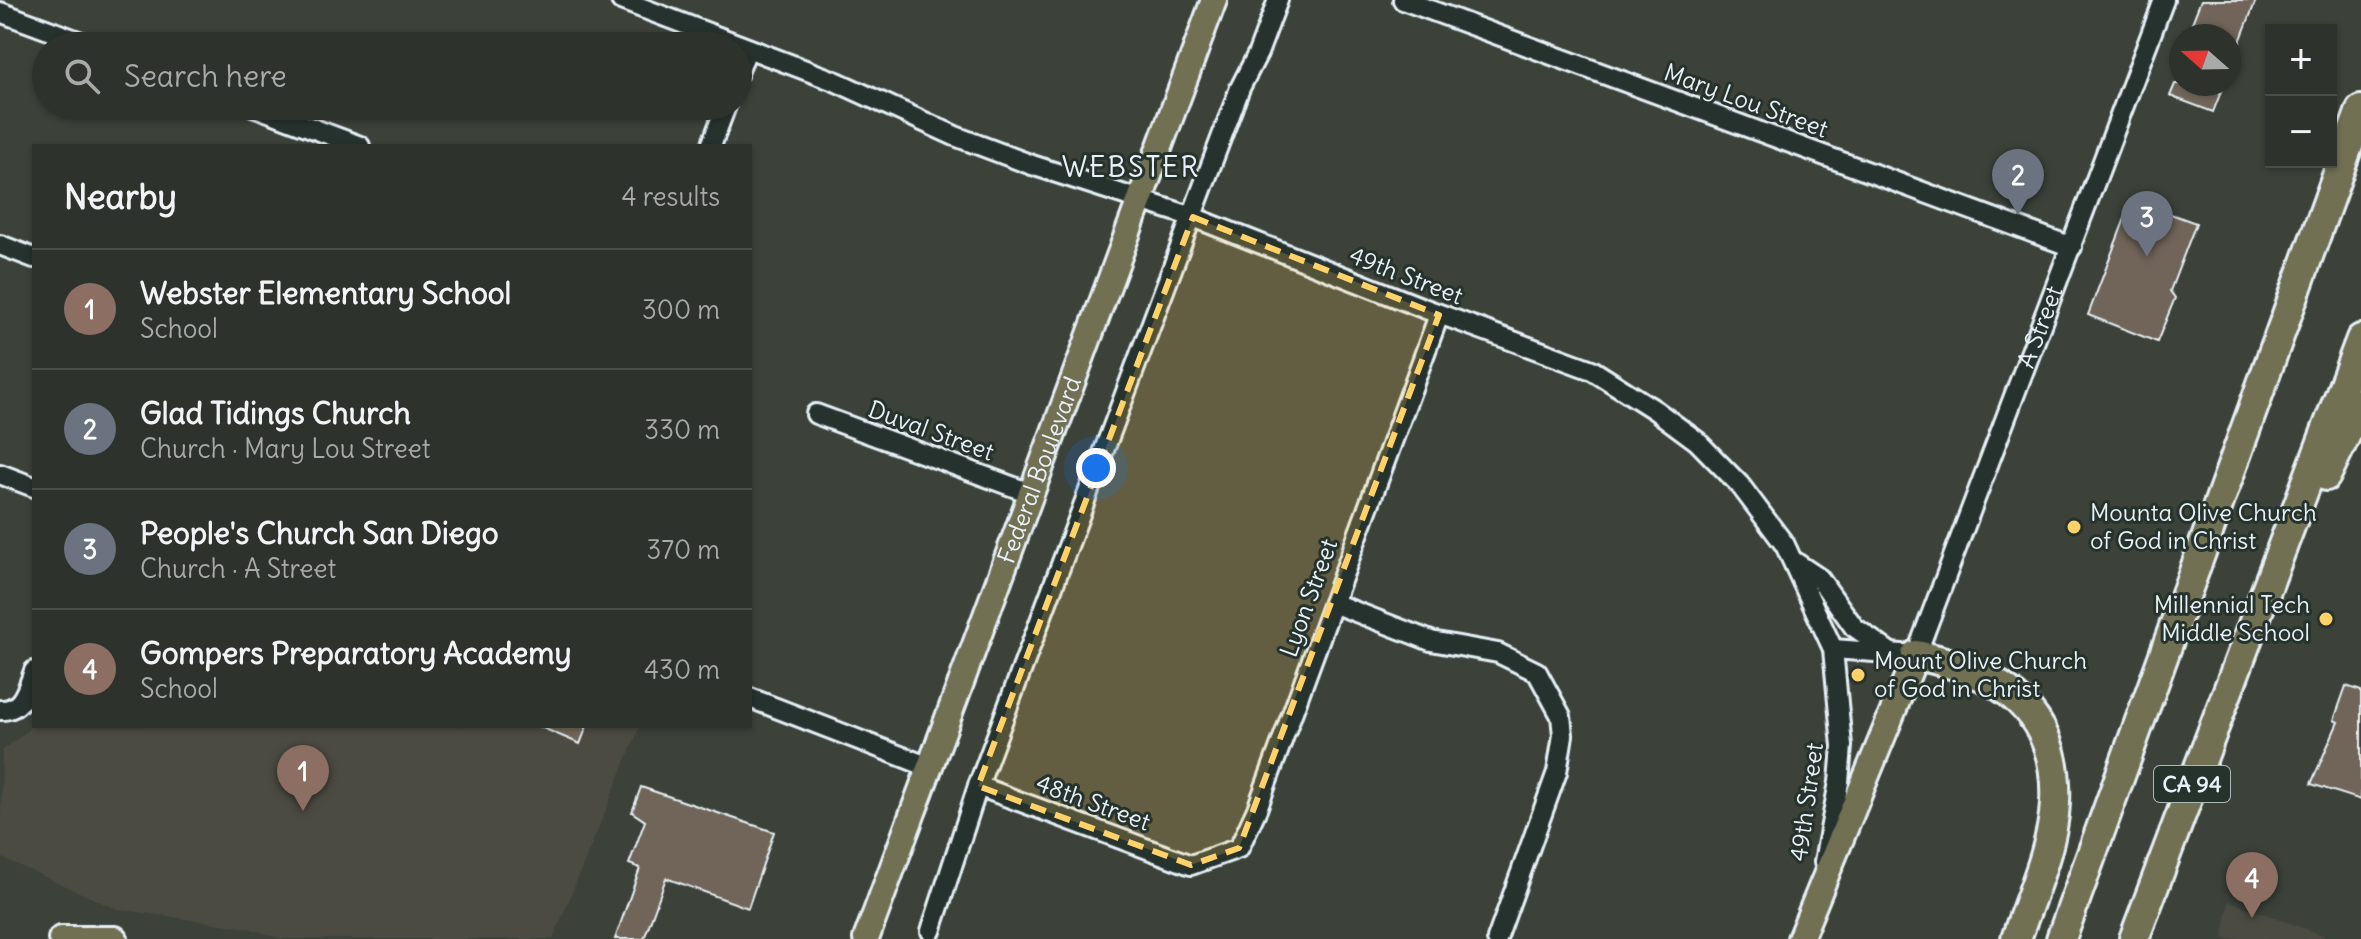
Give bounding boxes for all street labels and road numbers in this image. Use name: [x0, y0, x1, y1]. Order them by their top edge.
street label: Mary Lou Street: [1660, 57, 1832, 144]
street label: 49th Street: [1345, 240, 1467, 310]
street label: A Street: [2010, 281, 2068, 372]
street label: Federal Boulevard: [991, 372, 1087, 567]
street label: Duval Street: [864, 393, 998, 467]
street label: Lyon Street: [1273, 534, 1343, 661]
street label: 49th Street: [1783, 741, 1829, 863]
road number: CA 94: [2154, 766, 2230, 802]
street label: 48th Street: [1032, 768, 1155, 837]

